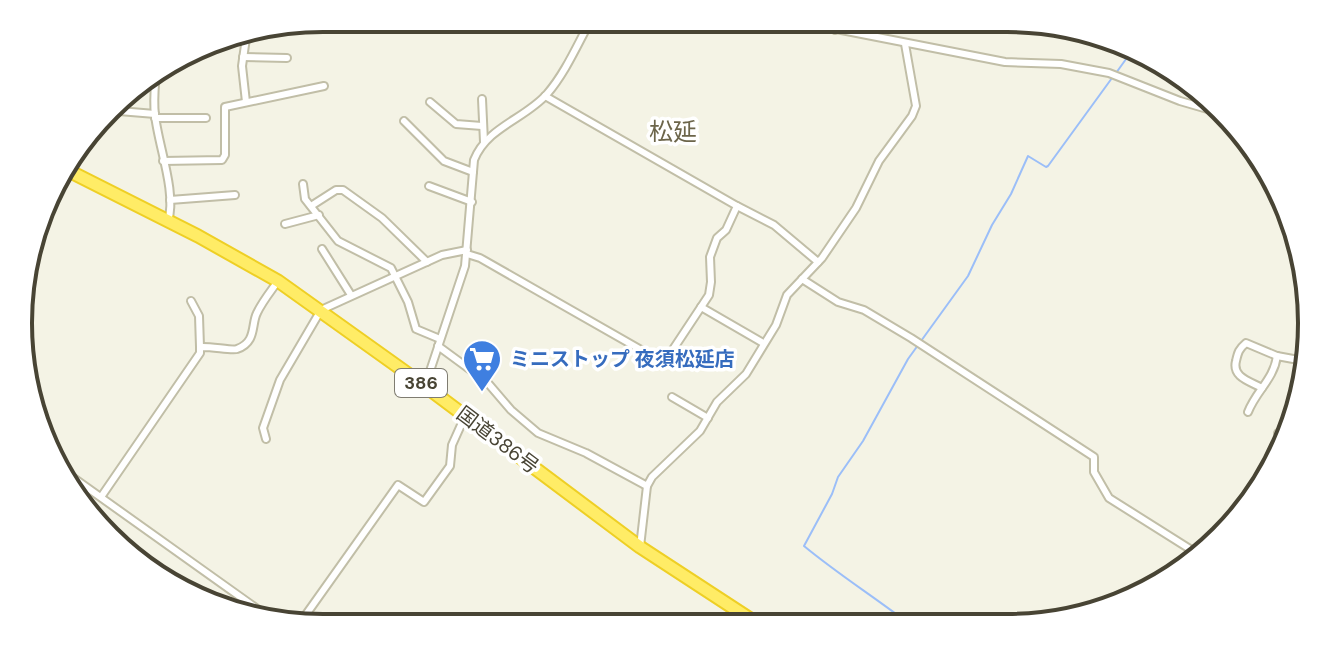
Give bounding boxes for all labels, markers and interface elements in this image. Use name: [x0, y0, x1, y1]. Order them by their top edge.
district label: 松延: [649, 116, 697, 147]
supermarket icon: ミニストップ 夜須松延店: [461, 338, 503, 393]
place label: ミニストップ 夜須松延店: [510, 346, 735, 372]
road number: 386: [395, 369, 447, 397]
street label: 国道386号: [452, 401, 544, 479]

